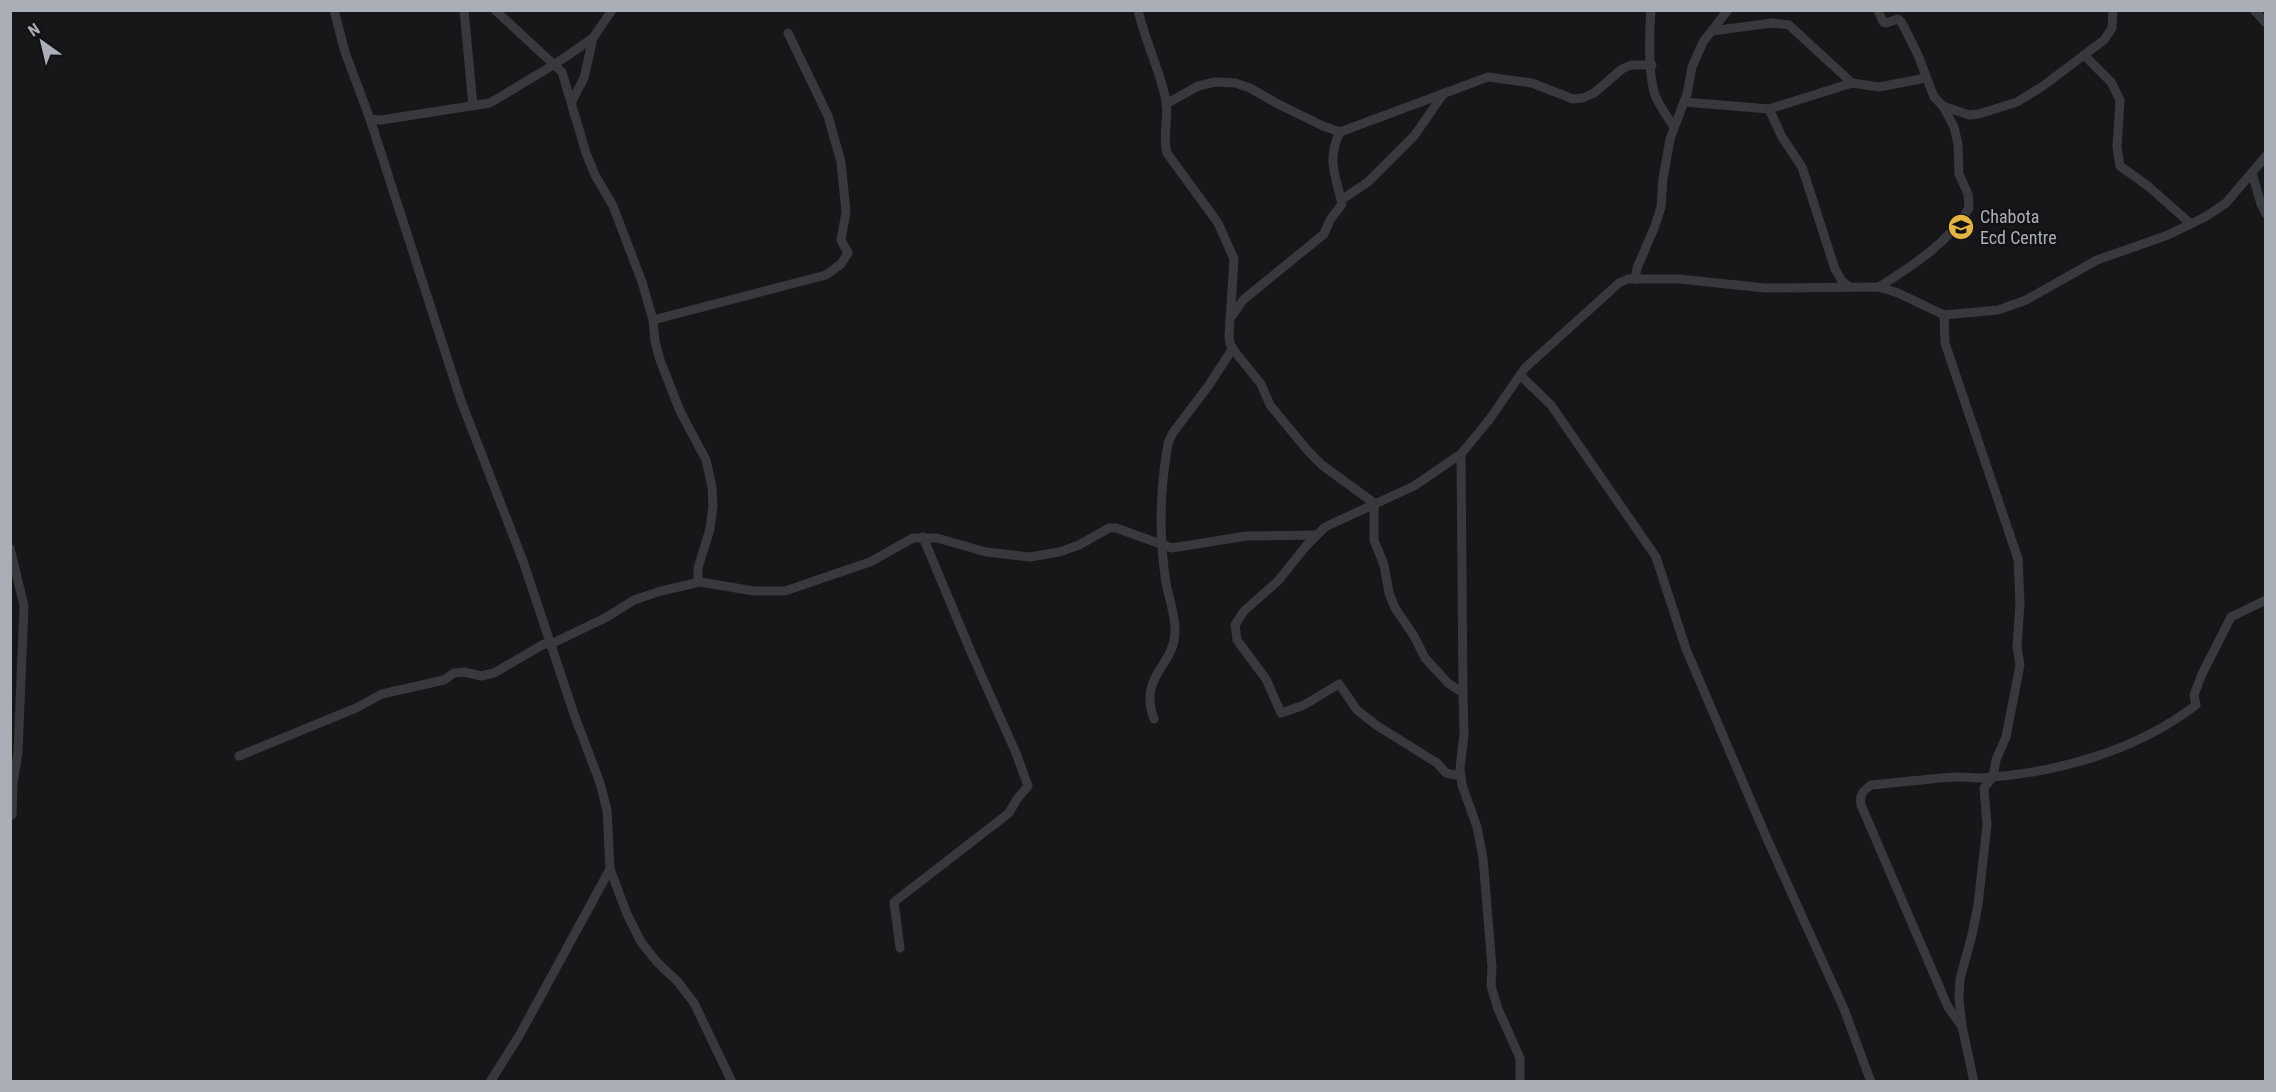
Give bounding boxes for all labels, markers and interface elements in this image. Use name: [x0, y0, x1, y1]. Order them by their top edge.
north arrow: [12, 12, 72, 72]
text: N: [25, 19, 43, 41]
place label: Chabota Ecd Centre: [1980, 206, 2057, 248]
school or university icon: Chabota Ecd Centre: [1946, 212, 1976, 242]

